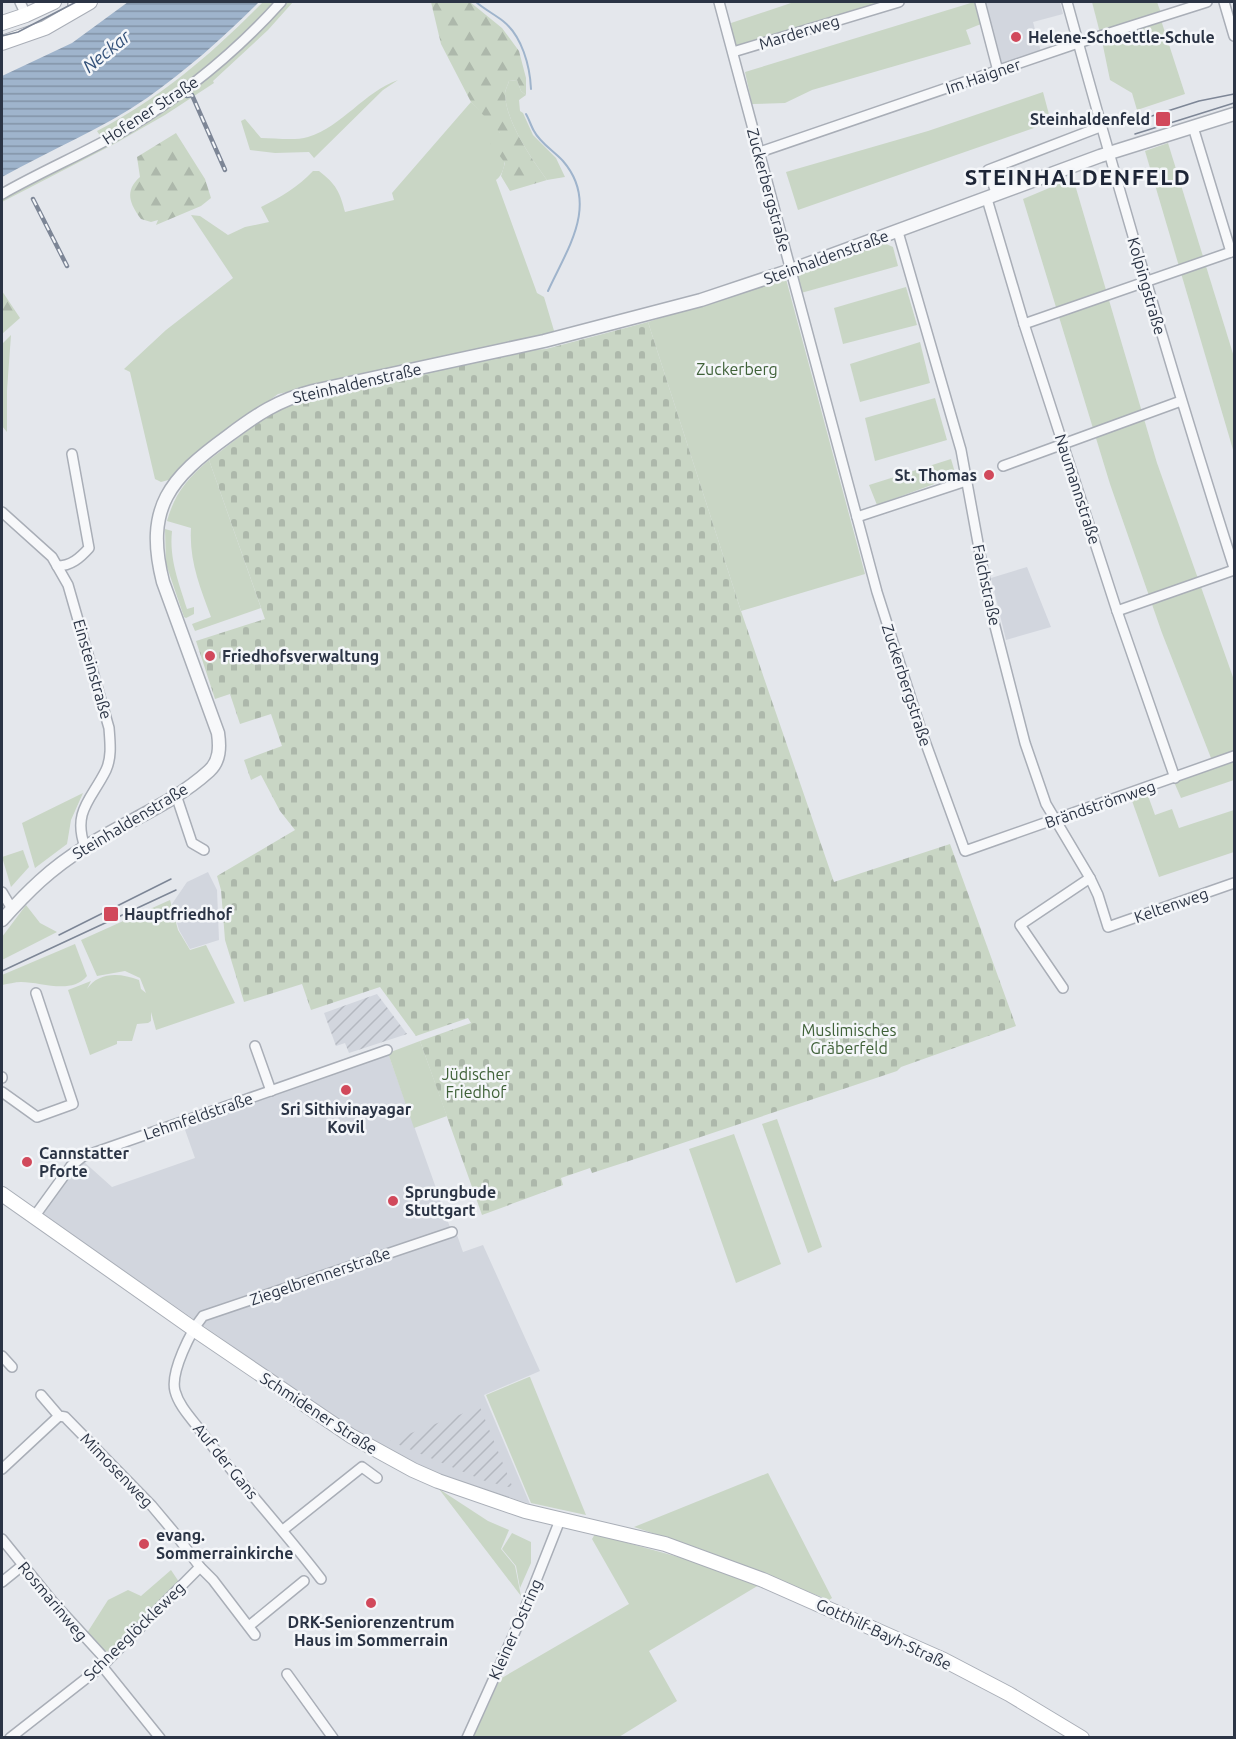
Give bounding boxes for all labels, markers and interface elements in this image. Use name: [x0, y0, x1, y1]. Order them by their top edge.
street label: Marderweg: [757, 11, 841, 53]
water label: Neckar: [78, 25, 135, 76]
place label: Helene-Schoettle-Schule: [1028, 28, 1215, 46]
marker: Helene-Schoettle-Schule: [1009, 30, 1023, 44]
street label: Im Haigner: [943, 55, 1023, 97]
street label: Hofener Straße: [99, 72, 201, 148]
place label: Steinhaldenfeld: [1030, 110, 1150, 128]
marker: Steinhaldenfeld: [1154, 110, 1172, 128]
street label: Zuckerbergstraße: [744, 126, 794, 254]
district label: STEINHALDENFELD: [965, 164, 1191, 189]
street label: Steinhaldenstraße: [761, 226, 891, 288]
street label: Kolpingstraße: [1124, 235, 1170, 337]
street label: Steinhaldenstraße: [291, 359, 423, 407]
park label: Zuckerberg: [696, 360, 778, 378]
street label: Naumannstraße: [1052, 431, 1104, 547]
place label: St. Thomas: [894, 466, 977, 484]
marker: St. Thomas: [982, 468, 996, 482]
street label: Falchstraße: [970, 543, 1004, 627]
street label: Einsteinstraße: [70, 617, 116, 721]
street label: Zuckerbergstraße: [879, 622, 935, 748]
place label: Friedhofsverwaltung: [222, 647, 379, 665]
marker: Friedhofsverwaltung: [203, 649, 217, 663]
street label: Brändströmweg: [1042, 777, 1158, 831]
street label: Steinhaldenstraße: [69, 779, 191, 863]
street label: Keltenweg: [1132, 884, 1210, 926]
marker: Hauptfriedhof: [102, 905, 120, 923]
place label: Hauptfriedhof: [124, 905, 233, 923]
park label: Muslimisches Gräberfeld: [801, 1021, 897, 1057]
park label: Jüdischer Friedhof: [442, 1065, 510, 1101]
marker: Sri Sithivinayagar Kovil: [339, 1083, 353, 1097]
street label: Lehmfeldstraße: [141, 1089, 255, 1143]
place label: Sri Sithivinayagar Kovil: [281, 1100, 412, 1136]
place label: Cannstatter Pforte: [39, 1144, 129, 1180]
marker: Cannstatter Pforte: [20, 1155, 34, 1169]
place label: Sprungbude Stuttgart: [405, 1183, 496, 1219]
marker: Sprungbude Stuttgart: [386, 1194, 400, 1208]
street label: Ziegelbrennerstraße: [247, 1243, 393, 1309]
street label: Schmidener Straße: [257, 1368, 381, 1458]
street label: Auf der Gans: [190, 1420, 262, 1503]
street label: Mimosenweg: [77, 1429, 157, 1511]
place label: evang. Sommerrainkirche: [156, 1526, 293, 1562]
marker: evang. Sommerrainkirche: [137, 1537, 151, 1551]
street label: Rosmarinweg: [15, 1558, 91, 1644]
street label: Kleiner Ostring: [485, 1576, 545, 1682]
street label: Schneeglöckleweg: [80, 1578, 188, 1684]
street label: Gotthilf-Bayh-Straße: [813, 1595, 955, 1673]
marker: DRK-Seniorenzentrum Haus im Sommerrain: [364, 1596, 378, 1610]
place label: DRK-Seniorenzentrum Haus im Sommerrain: [288, 1613, 454, 1649]

